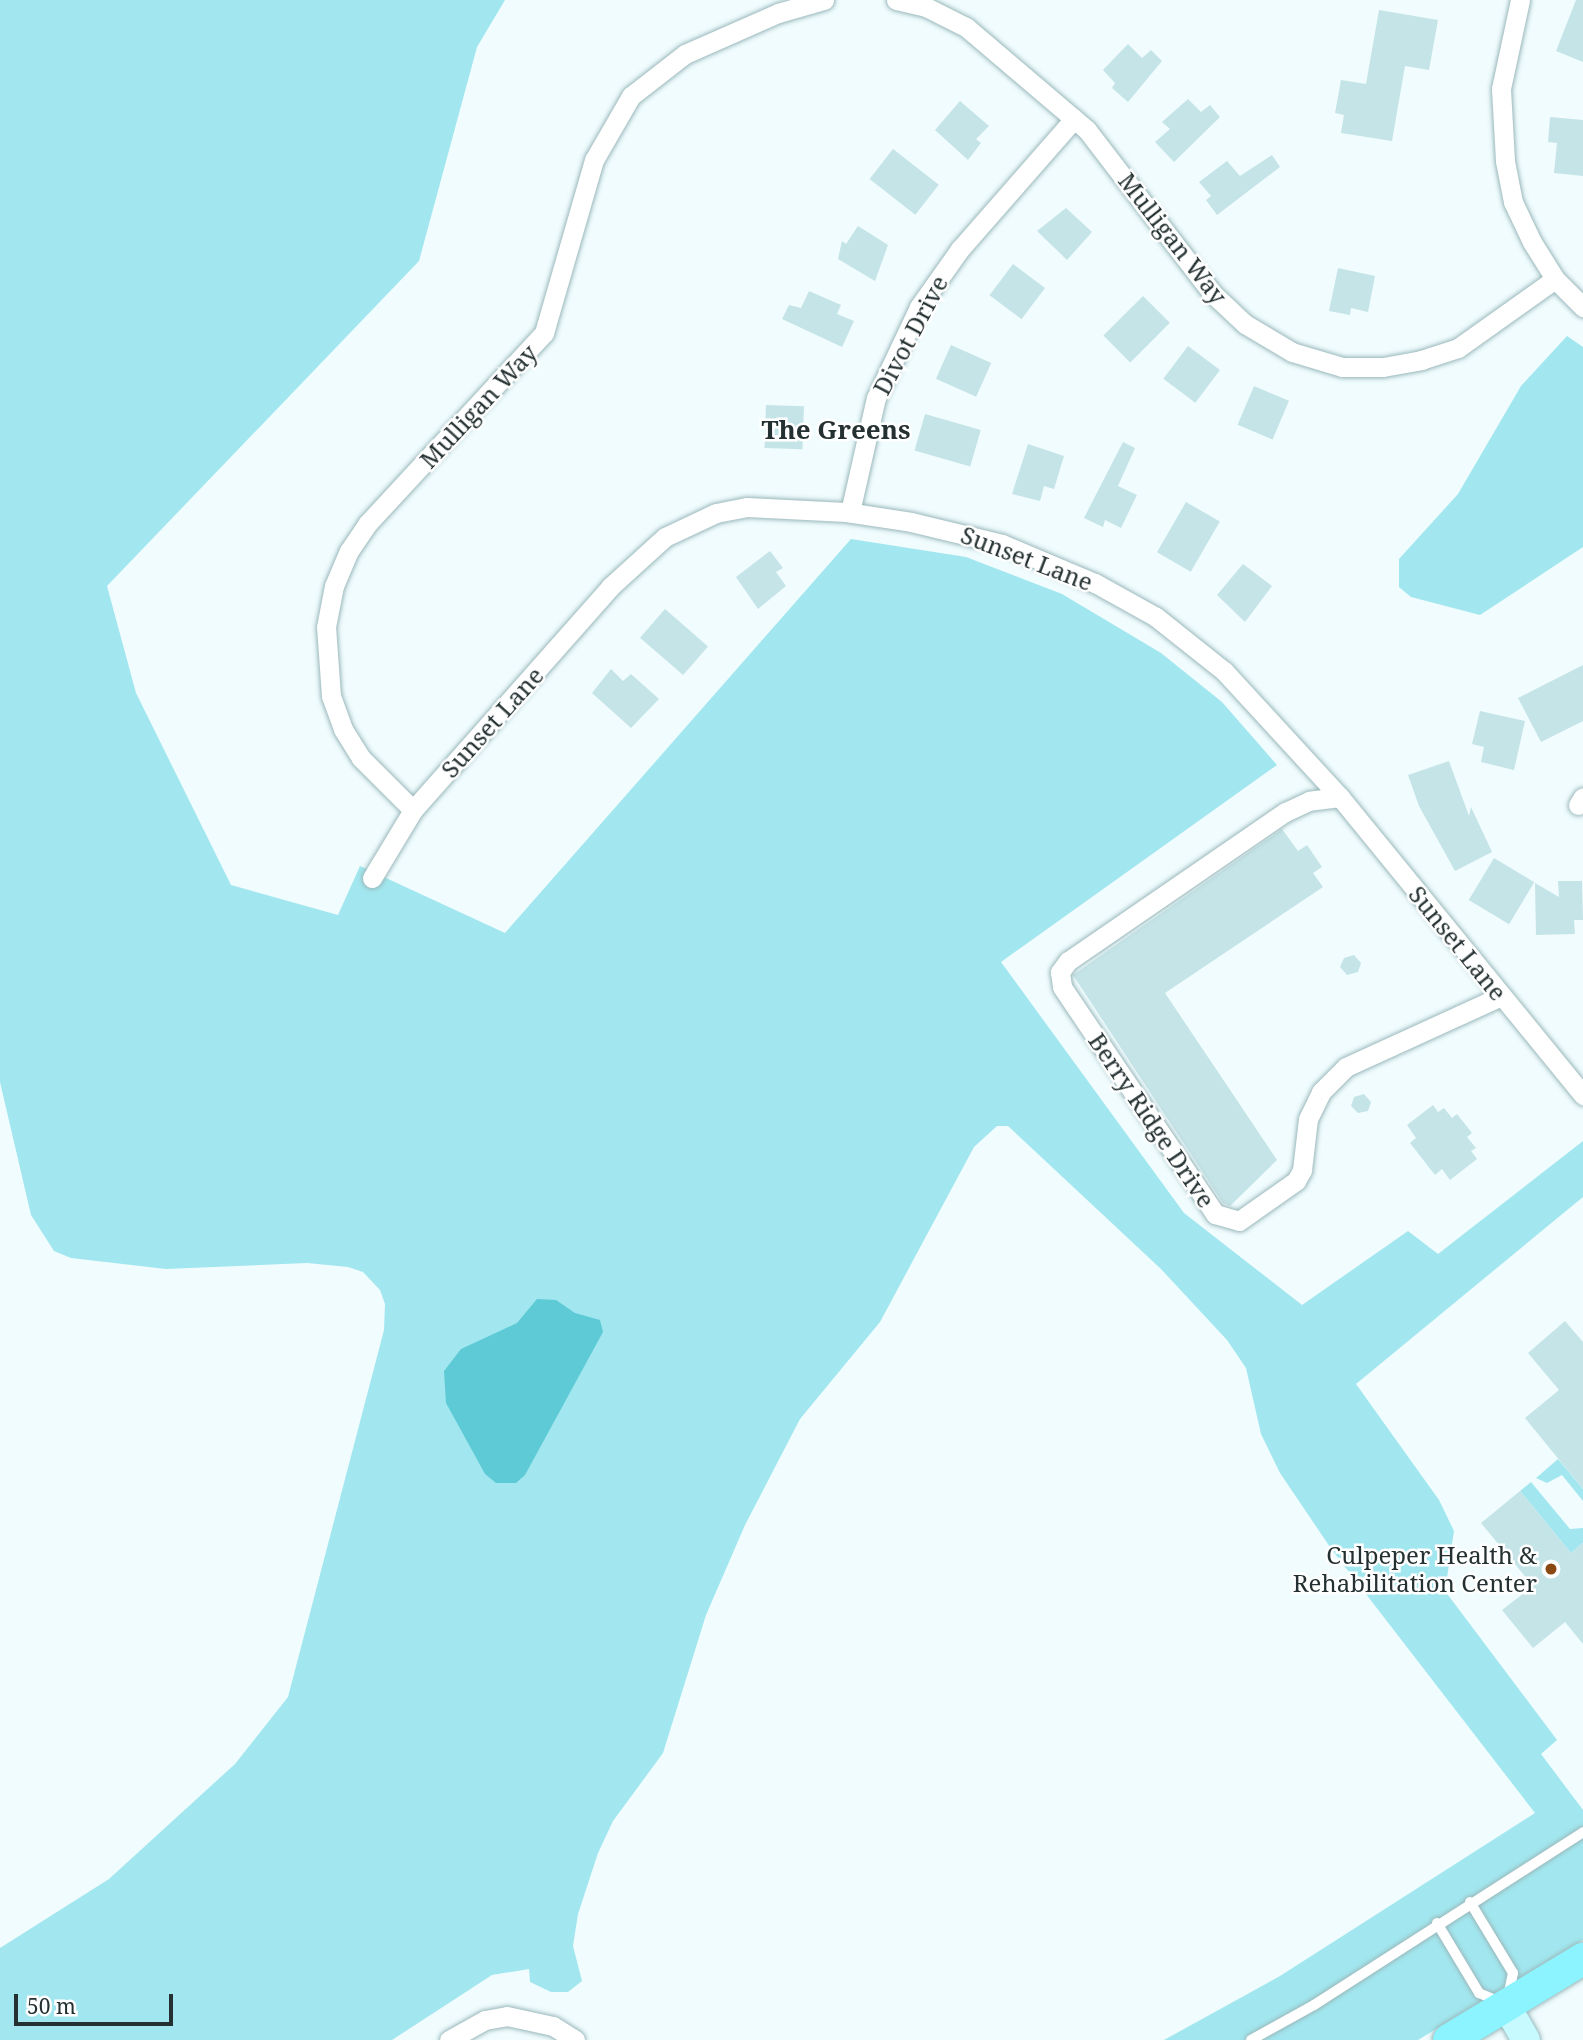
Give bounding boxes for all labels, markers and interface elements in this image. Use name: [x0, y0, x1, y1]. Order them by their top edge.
street label: Mulligan Way: [1113, 167, 1233, 309]
street label: Divot Drive: [867, 271, 953, 399]
street label: Mulligan Way: [413, 338, 543, 474]
district label: The Greens: [761, 414, 911, 446]
street label: Sunset Lane: [957, 520, 1097, 596]
street label: Sunset Lane: [435, 661, 549, 783]
street label: Sunset Lane: [1403, 880, 1513, 1006]
street label: Berry Ridge Drive: [1083, 1027, 1221, 1213]
place label: Culpeper Health & Rehabilitation Center: [1293, 1541, 1537, 1597]
marker: Culpeper Health & Rehabilitation Center: [1543, 1561, 1559, 1577]
scale bar: [18, 1980, 177, 2024]
text: 50 m: [27, 1992, 76, 2020]

